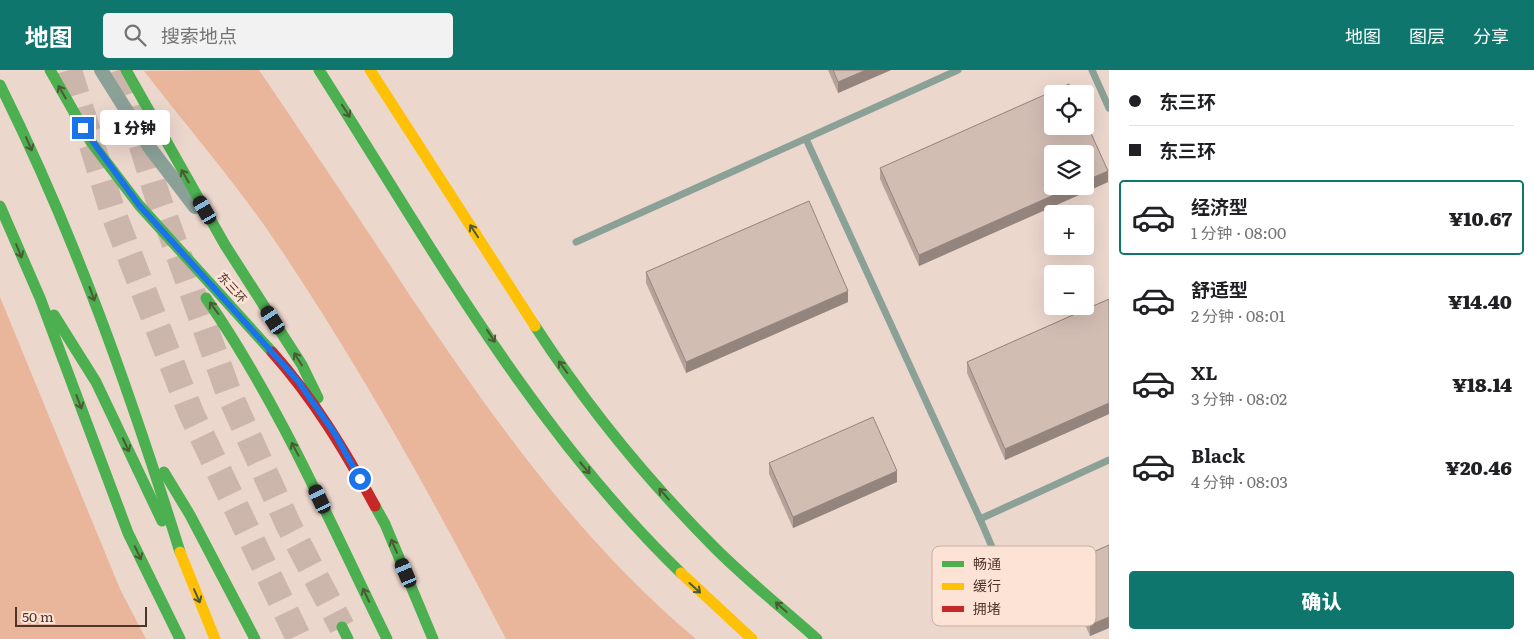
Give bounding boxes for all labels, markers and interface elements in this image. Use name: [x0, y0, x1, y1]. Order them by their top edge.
search box: [103, 13, 453, 58]
text: 地图: [25, 18, 73, 53]
icon: search: [121, 21, 149, 49]
text: 搜索地点: [161, 21, 237, 49]
text: 地图: [1345, 22, 1381, 49]
text: 图层: [1409, 22, 1445, 49]
text: 分享: [1473, 22, 1509, 49]
one-way arrow: [57, 85, 67, 100]
map controls: [1044, 85, 1094, 315]
button: locate: [1044, 85, 1094, 135]
text: 东三环: [1159, 87, 1216, 115]
one-way arrow: [340, 104, 351, 118]
callout: 1 分钟: [100, 110, 170, 146]
text: 1 分钟: [114, 115, 156, 139]
route end: [72, 117, 94, 139]
one-way arrow: [25, 136, 35, 151]
text: 东三环: [1159, 136, 1216, 164]
button: layers: [1044, 145, 1094, 195]
one-way arrow: [180, 169, 190, 183]
text: 经济型: [1191, 192, 1248, 220]
car: [191, 193, 218, 227]
icon: car: [1131, 195, 1176, 240]
text: ¥10.67: [1449, 204, 1512, 232]
button: +: [1044, 205, 1094, 255]
text: 1 分钟 · 08:00: [1191, 220, 1286, 244]
one-way arrow: [468, 224, 479, 238]
one-way arrow: [16, 243, 25, 258]
button: −: [1044, 265, 1094, 315]
street label: 东三环: [214, 268, 251, 307]
text: 舒适型: [1191, 275, 1248, 303]
icon: car: [1131, 278, 1176, 323]
one-way arrow: [88, 286, 97, 301]
text: ¥14.40: [1448, 287, 1512, 315]
one-way arrow: [209, 301, 219, 315]
car: [258, 303, 287, 337]
text: 2 分钟 · 08:01: [1191, 303, 1285, 327]
one-way arrow: [485, 329, 496, 343]
one-way arrow: [293, 352, 303, 366]
text: XL: [1191, 358, 1218, 386]
one-way arrow: [558, 360, 568, 374]
icon: car: [1131, 361, 1176, 406]
text: ¥18.14: [1452, 370, 1512, 398]
text: 3 分钟 · 08:02: [1191, 386, 1287, 410]
one-way arrow: [75, 394, 84, 409]
one-way arrow: [122, 437, 132, 452]
text: Black: [1191, 441, 1245, 469]
one-way arrow: [290, 442, 299, 457]
icon: car: [1131, 444, 1176, 489]
text: ¥20.46: [1445, 453, 1512, 481]
one-way arrow: [580, 461, 591, 474]
route start: [349, 468, 371, 490]
text: 4 分钟 · 08:03: [1191, 469, 1288, 493]
car: [306, 482, 333, 516]
one-way arrow: [659, 488, 670, 501]
one-way arrow: [388, 539, 398, 554]
one-way arrow: [133, 545, 143, 560]
legend: [932, 546, 1096, 626]
text: 畅通: [973, 553, 1001, 573]
car: [393, 556, 418, 590]
button: 确认: [1129, 571, 1514, 629]
text: 缓行: [973, 575, 1001, 595]
one-way arrow: [688, 582, 701, 593]
one-way arrow: [192, 588, 202, 603]
one-way arrow: [361, 588, 370, 603]
text: 拥堵: [973, 598, 1001, 618]
one-way arrow: [774, 601, 787, 613]
scale bar: [15, 604, 148, 627]
text: 50 m: [22, 606, 54, 626]

